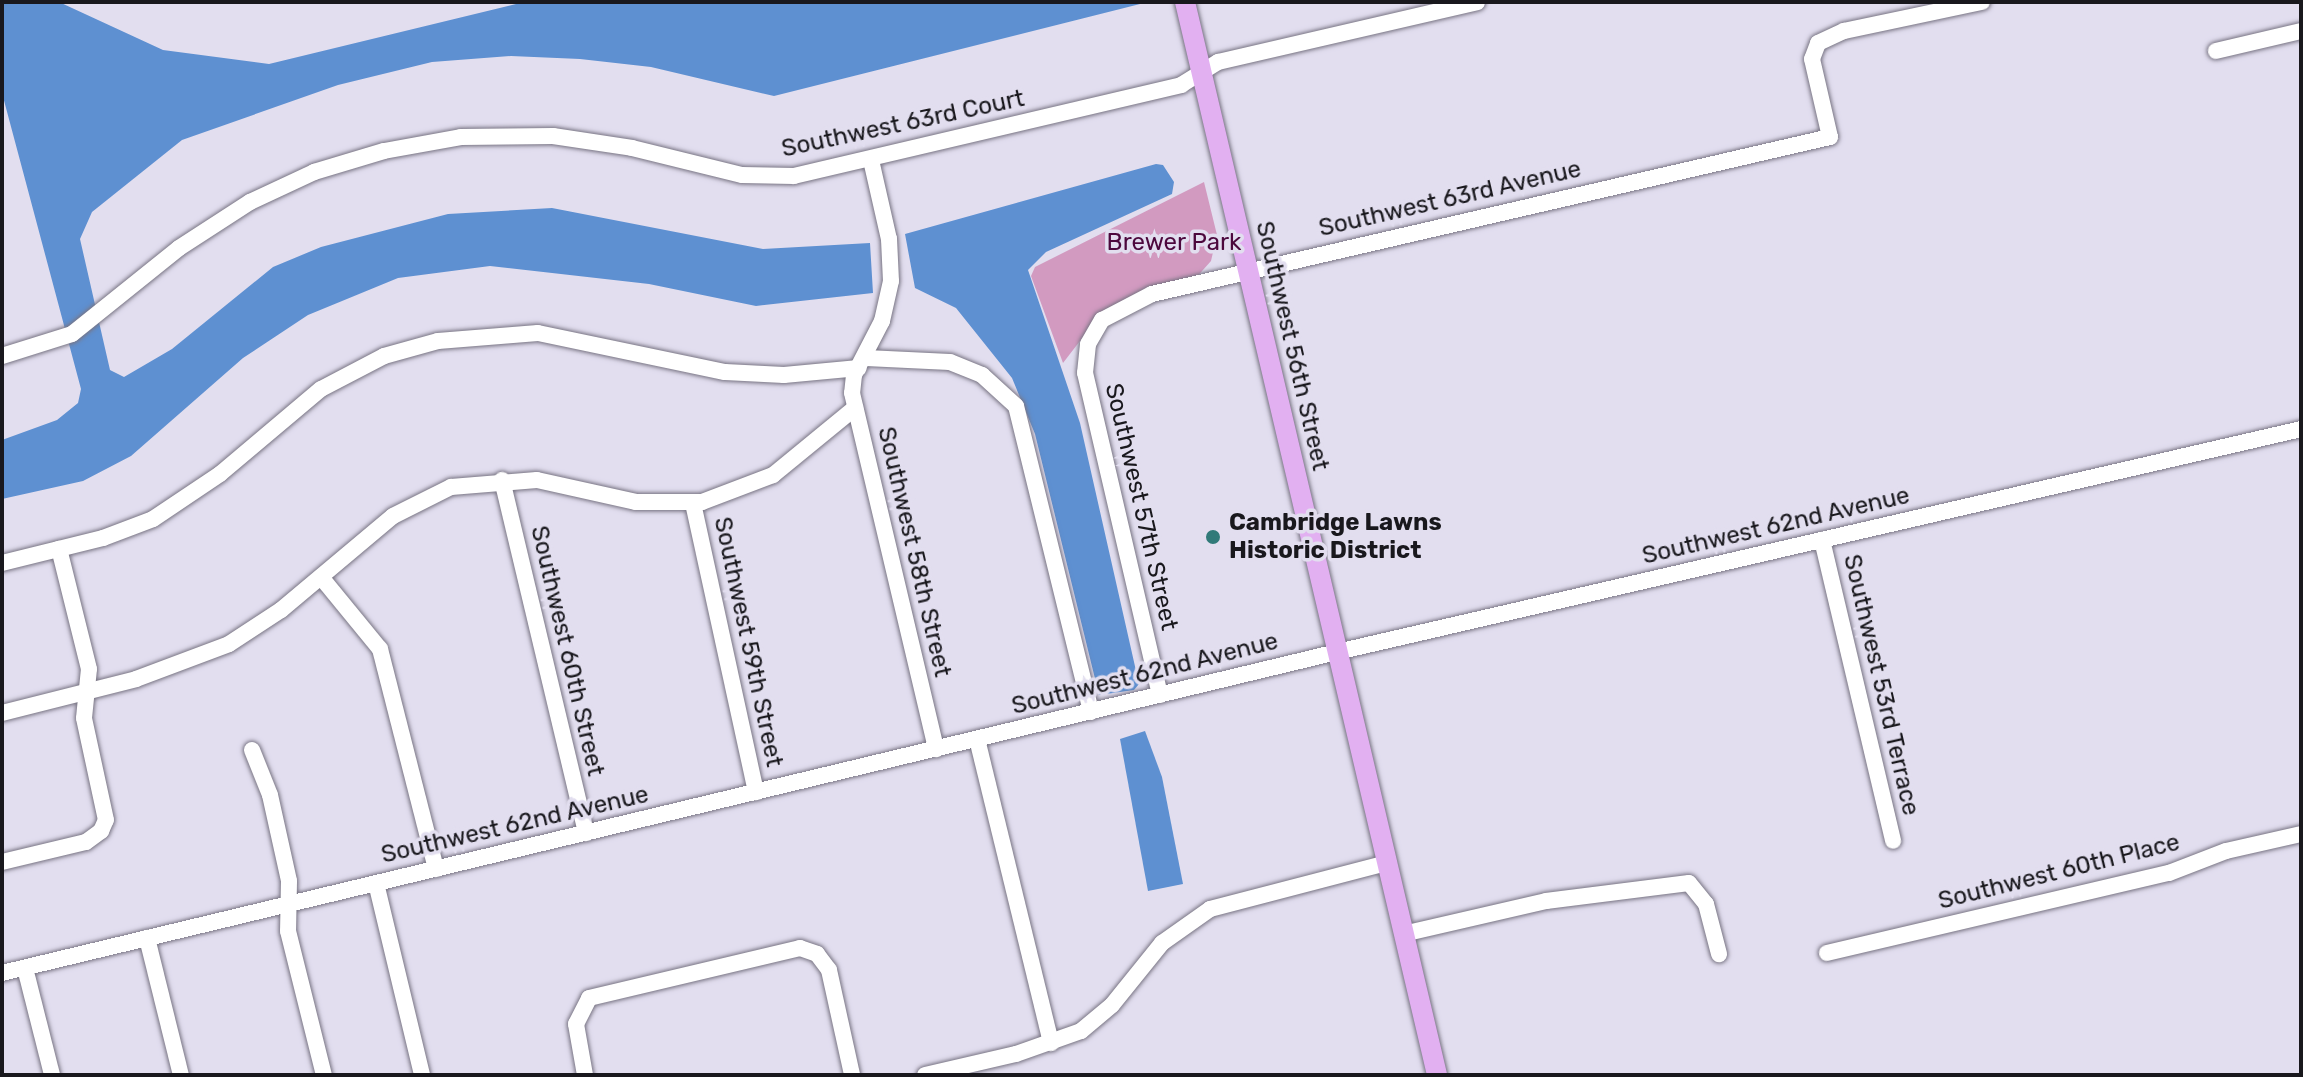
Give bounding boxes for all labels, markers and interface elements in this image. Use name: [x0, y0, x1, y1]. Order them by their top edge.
street label: Southwest 63rd Court: [779, 84, 1027, 164]
street label: Southwest 63rd Avenue: [1316, 155, 1584, 243]
street label: Southwest 56th Street: [1249, 219, 1335, 473]
park label: Brewer Park: [1106, 229, 1242, 257]
street label: Southwest 57th Street: [1099, 381, 1183, 633]
street label: Southwest 58th Street: [871, 424, 957, 680]
street label: Southwest 62nd Avenue: [1639, 481, 1913, 571]
place label: Cambridge Lawns Historic District: [1229, 509, 1442, 565]
street label: Southwest 59th Street: [707, 514, 789, 770]
street label: Southwest 60th Street: [524, 523, 610, 779]
marker: Cambridge Lawns Historic District: [1204, 528, 1222, 546]
street label: Southwest 53rd Terrace: [1837, 551, 1925, 819]
street label: Southwest 62nd Avenue: [1009, 627, 1281, 721]
street label: Southwest 62nd Avenue: [378, 780, 652, 870]
street label: Southwest 60th Place: [1935, 828, 2183, 916]

